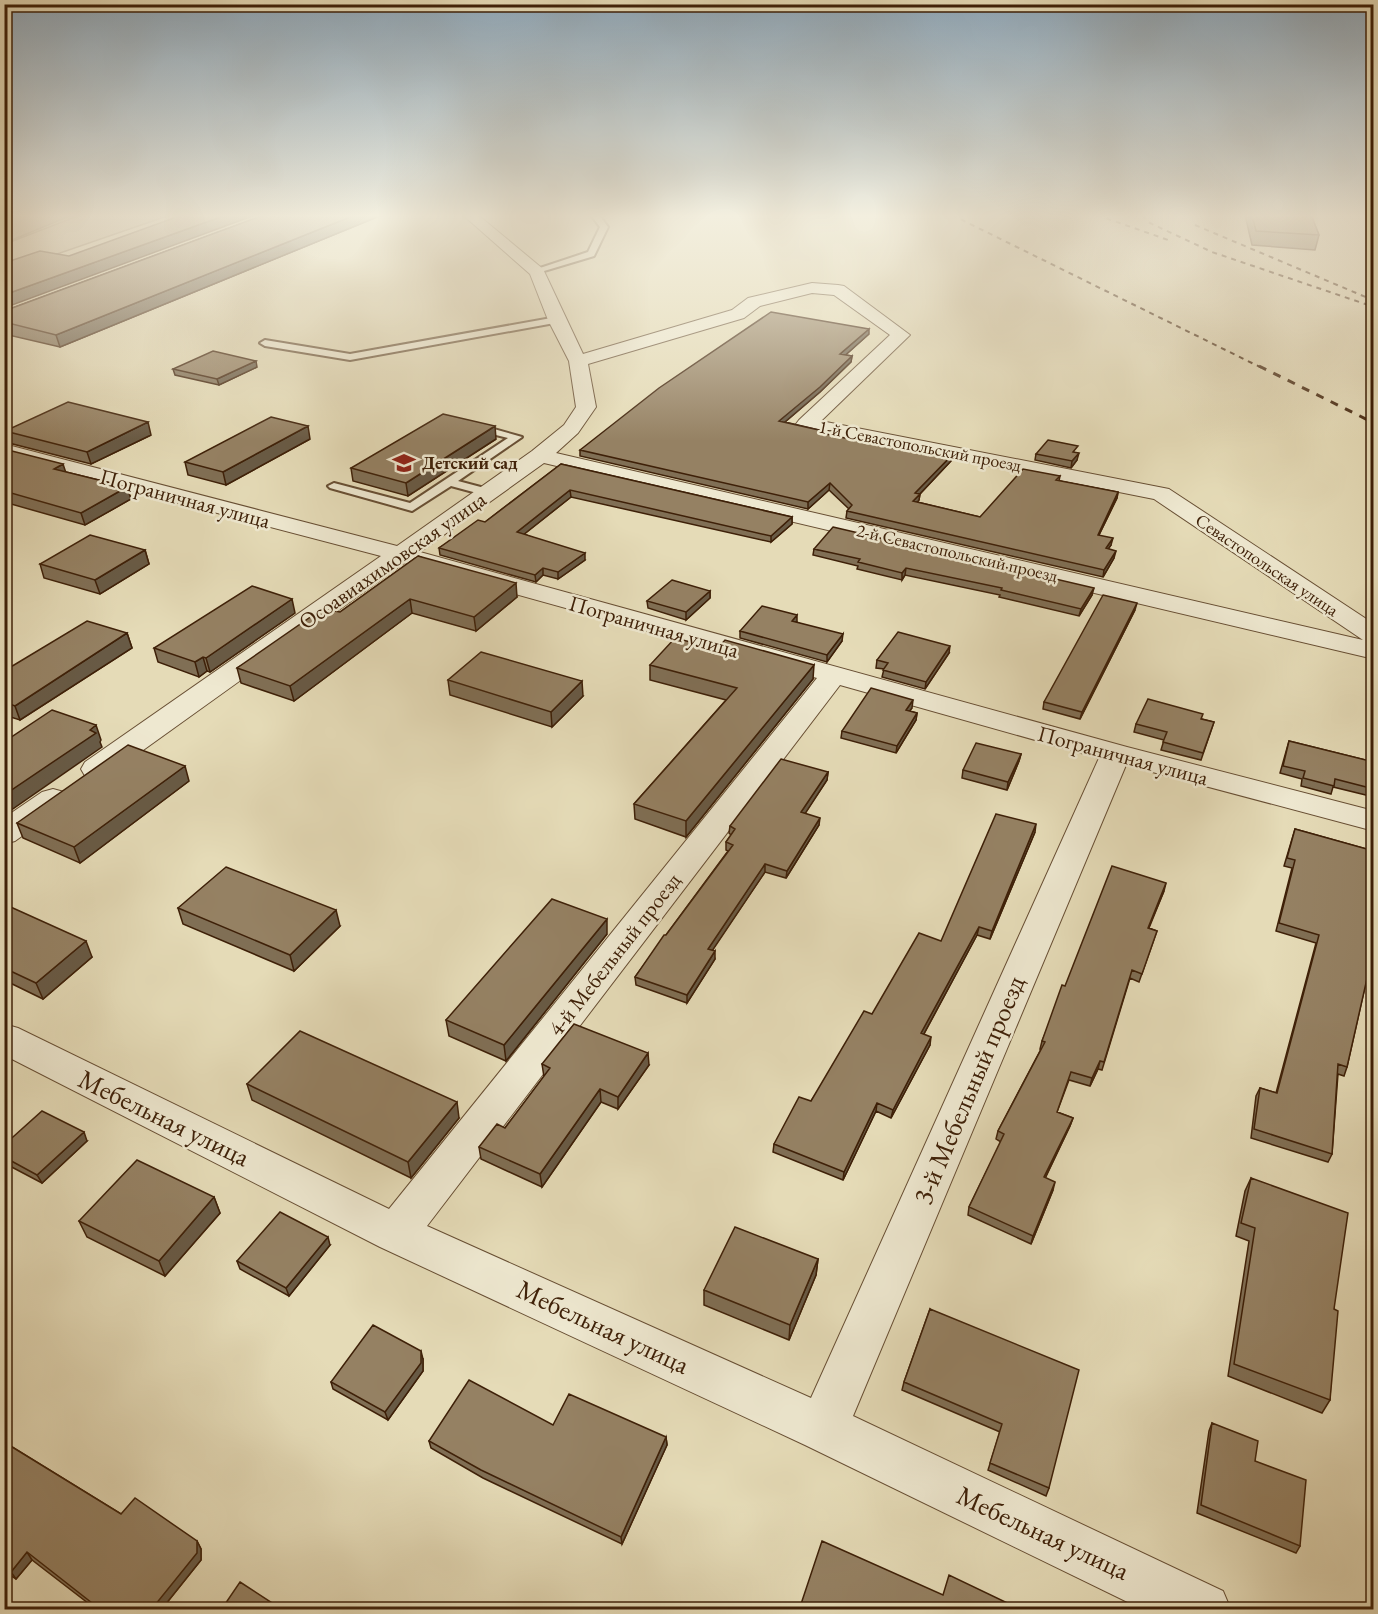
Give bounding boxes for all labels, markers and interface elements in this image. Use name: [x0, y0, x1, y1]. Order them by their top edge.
street label: 1-й Севастопольский проезд: [817, 415, 1023, 476]
school or university icon: Детский сад: [391, 450, 417, 476]
place label: Детский сад: [422, 451, 518, 474]
street label: Пограничная улица: [96, 462, 274, 535]
street label: Осоавиахимовская улица: [293, 485, 492, 636]
street label: Севастопольская улица: [1191, 508, 1344, 622]
street label: 2-й Севастопольский проезд: [854, 518, 1060, 587]
street label: Пограничная улица: [566, 588, 742, 665]
street label: Пограничная улица: [1034, 719, 1212, 792]
street label: 4-й Мебельный проезд: [542, 867, 687, 1042]
street label: 3-й Мебельный проезд: [905, 970, 1033, 1209]
street label: Мебельная улица: [73, 1061, 256, 1174]
street label: Мебельная улица: [511, 1271, 695, 1382]
street label: Мебельная улица: [951, 1477, 1135, 1588]

